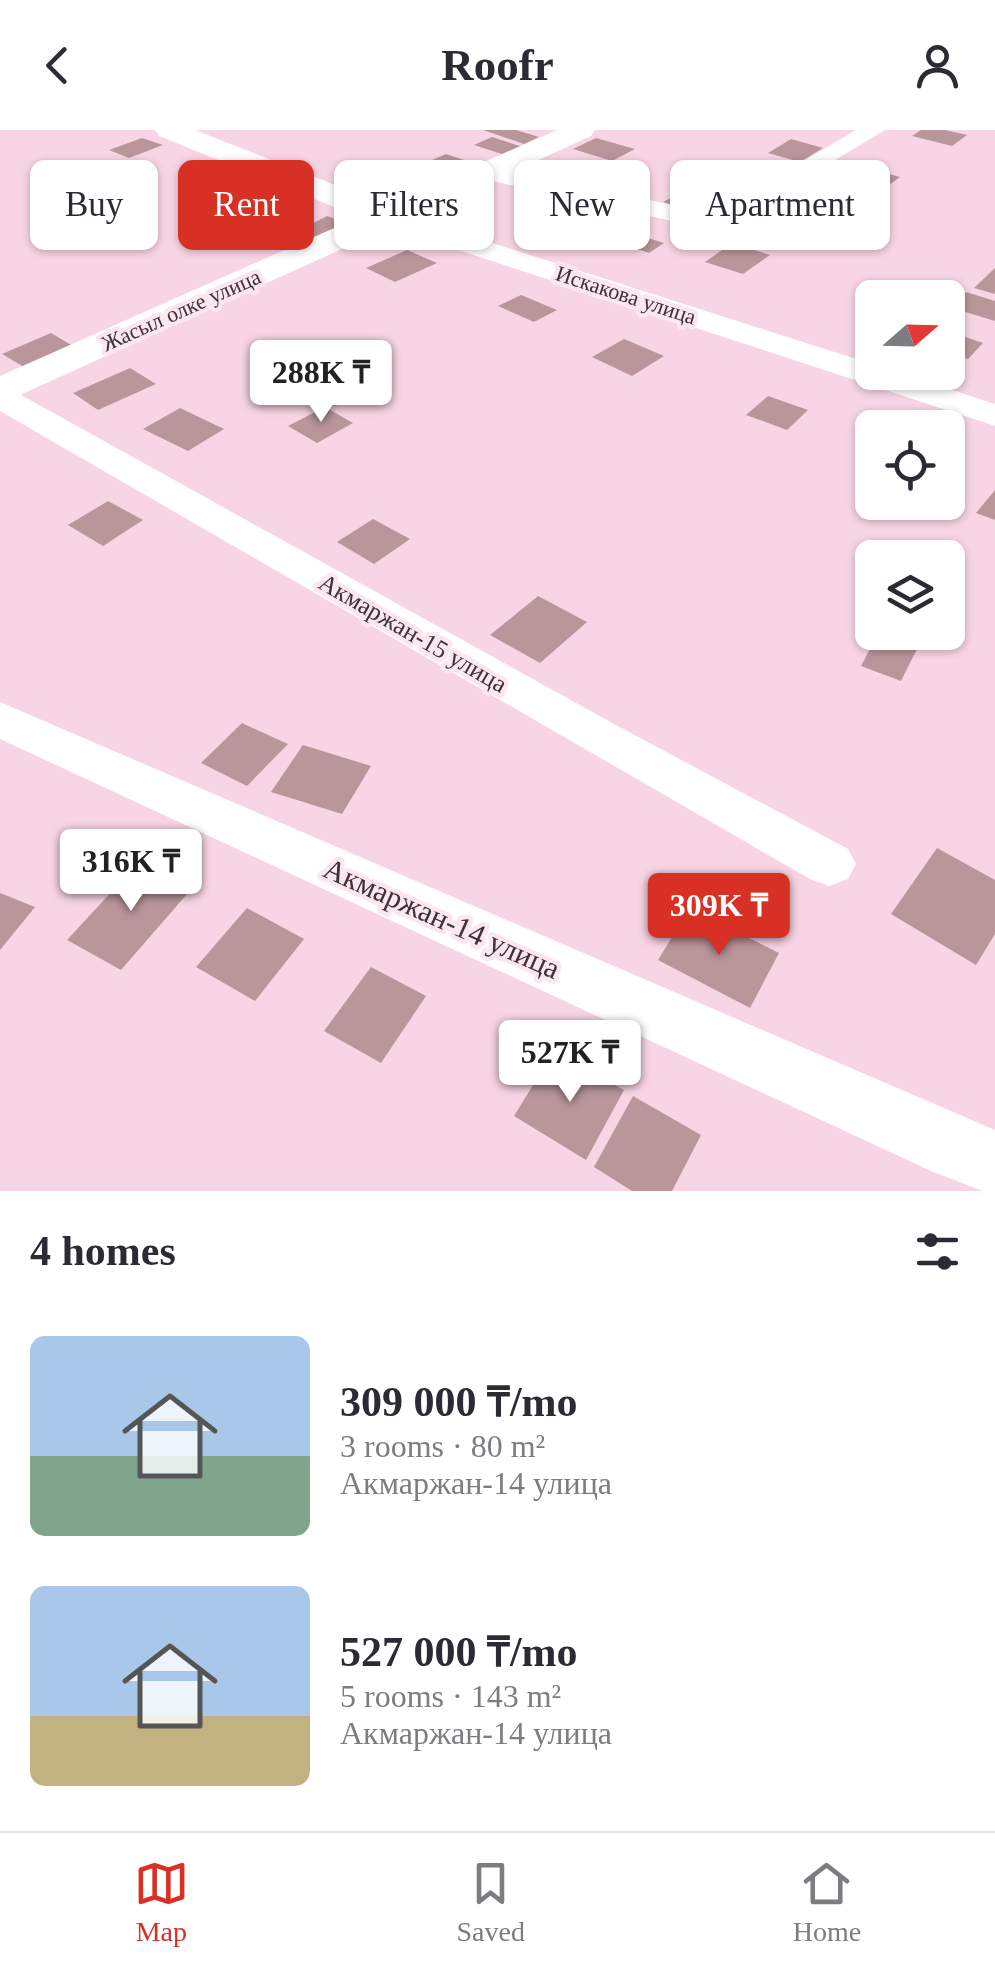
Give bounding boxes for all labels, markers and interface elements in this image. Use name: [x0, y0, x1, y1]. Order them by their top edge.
icon: back: [30, 38, 85, 93]
icon: person: [910, 38, 965, 93]
text: Roofr: [441, 40, 554, 90]
chip: Buy: [30, 160, 158, 250]
chip: Rent: [178, 160, 314, 250]
chip: Filters: [334, 160, 494, 250]
chip: New: [514, 160, 650, 250]
chip: Apartment: [670, 160, 890, 250]
street label: Искакова улица: [553, 261, 700, 330]
street label: Жасыл олке улица: [98, 264, 265, 356]
north arrow: [855, 280, 965, 390]
map controls: [855, 280, 965, 650]
pin: 288K ₸: [240, 340, 402, 425]
text: 288K ₸: [272, 354, 370, 390]
button: locate: [855, 410, 965, 520]
button: layers: [855, 540, 965, 650]
street label: Акмаржан-15 улица: [314, 568, 512, 698]
pin: 316K ₸: [50, 829, 212, 914]
text: 316K ₸: [82, 843, 180, 879]
street label: Акмаржан-14 улица: [319, 851, 565, 985]
pin: 309K ₸: [638, 873, 800, 958]
text: 309K ₸: [670, 887, 768, 923]
pin: 527K ₸: [489, 1020, 651, 1105]
text: 527K ₸: [521, 1034, 619, 1070]
icon: filters: [910, 1224, 965, 1279]
text: 4 homes: [30, 1228, 176, 1274]
icon: home: [110, 1376, 230, 1496]
text: 309 000 ₸/mo: [340, 1379, 578, 1425]
text: 3 rooms · 80 m²: [340, 1428, 545, 1464]
text: Акмаржан-14 улица: [340, 1465, 612, 1501]
icon: home: [110, 1626, 230, 1746]
text: 527 000 ₸/mo: [340, 1629, 578, 1675]
text: 5 rooms · 143 m²: [340, 1678, 561, 1714]
text: Акмаржан-14 улица: [340, 1715, 612, 1751]
tab: Map: [134, 1856, 189, 1948]
tab: Saved: [457, 1856, 525, 1948]
tab: Home: [793, 1856, 861, 1948]

